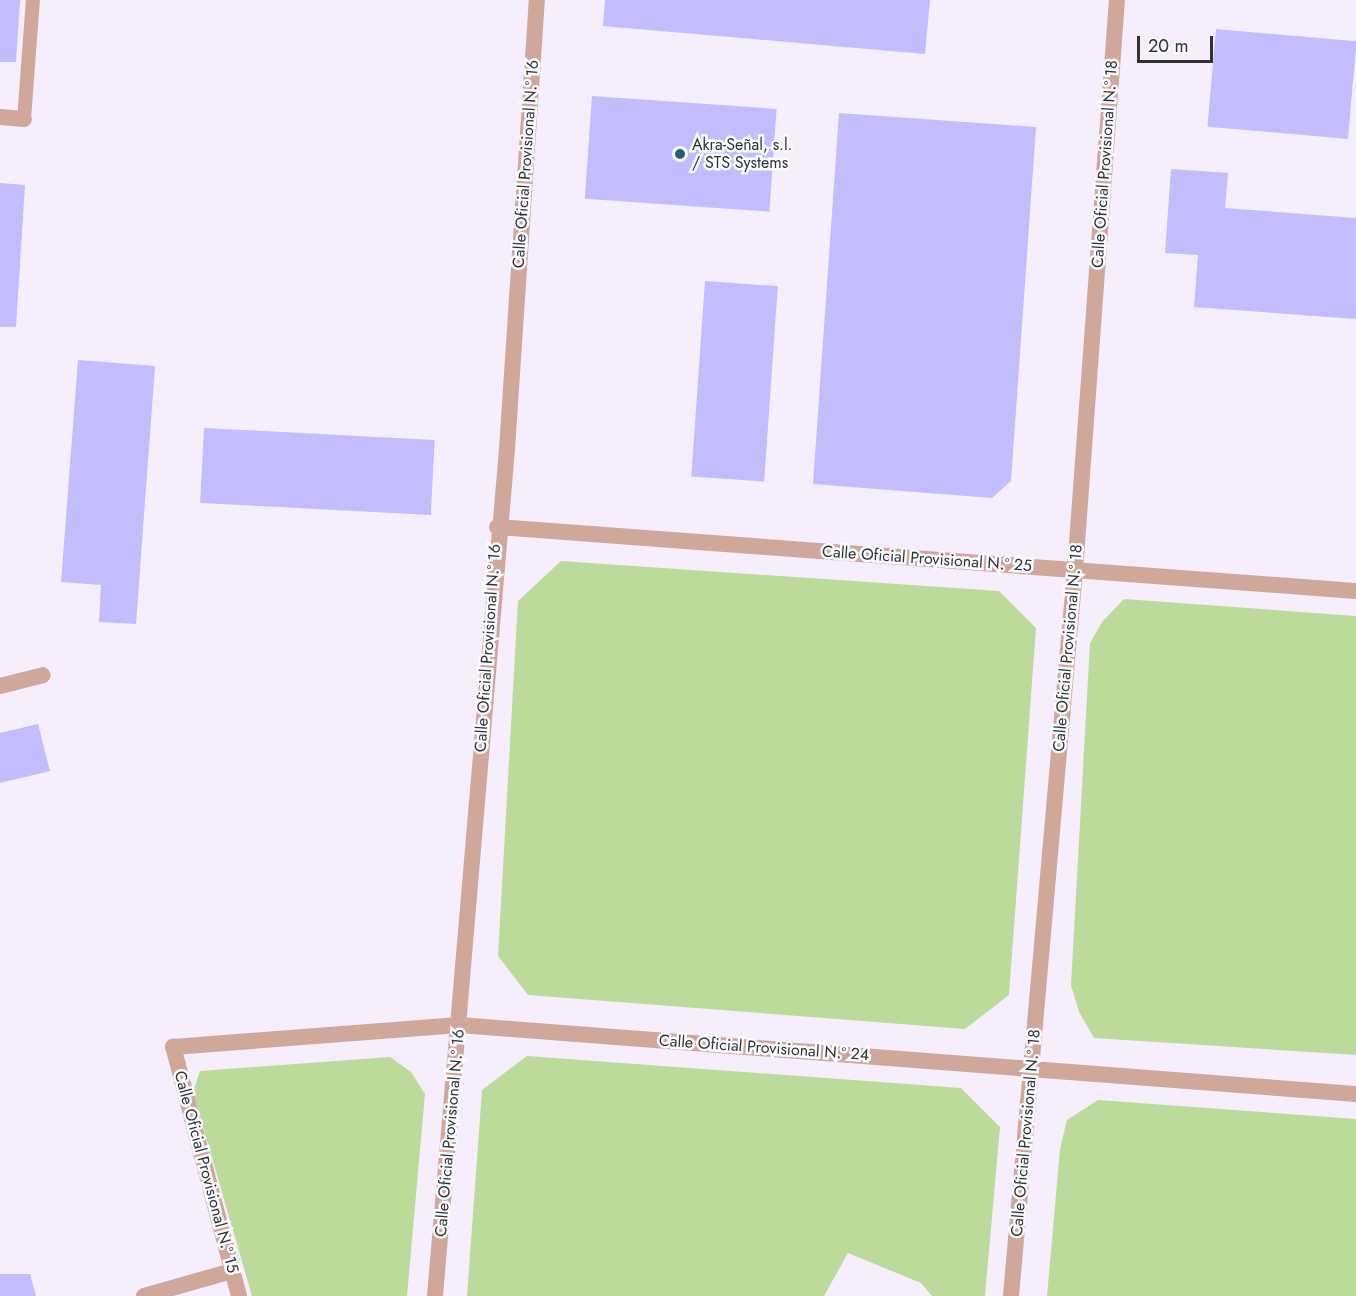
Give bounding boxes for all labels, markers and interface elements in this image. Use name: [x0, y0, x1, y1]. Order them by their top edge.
scale bar: [1140, 24, 1216, 62]
text: 20 m: [1148, 33, 1188, 59]
street label: Calle Oficial Provisional N.º 16: [509, 59, 543, 269]
street label: Calle Oficial Provisional N.º 18: [1088, 60, 1122, 268]
place label: Akra-Señal, s.l. / STS Systems: [692, 135, 792, 173]
marker: Akra-Señal, s.l. / STS Systems: [673, 147, 687, 161]
street label: Calle Oficial Provisional N.º 25: [821, 542, 1033, 576]
street label: Calle Oficial Provisional N.º 16: [471, 543, 505, 753]
street label: Calle Oficial Provisional N.º 18: [1049, 544, 1087, 752]
street label: Calle Oficial Provisional N.º 16: [431, 1028, 469, 1238]
street label: Calle Oficial Provisional N.º 18: [1007, 1029, 1045, 1237]
street label: Calle Oficial Provisional N.º 24: [658, 1031, 870, 1065]
street label: Calle Oficial Provisional N.º 15: [170, 1069, 242, 1275]

